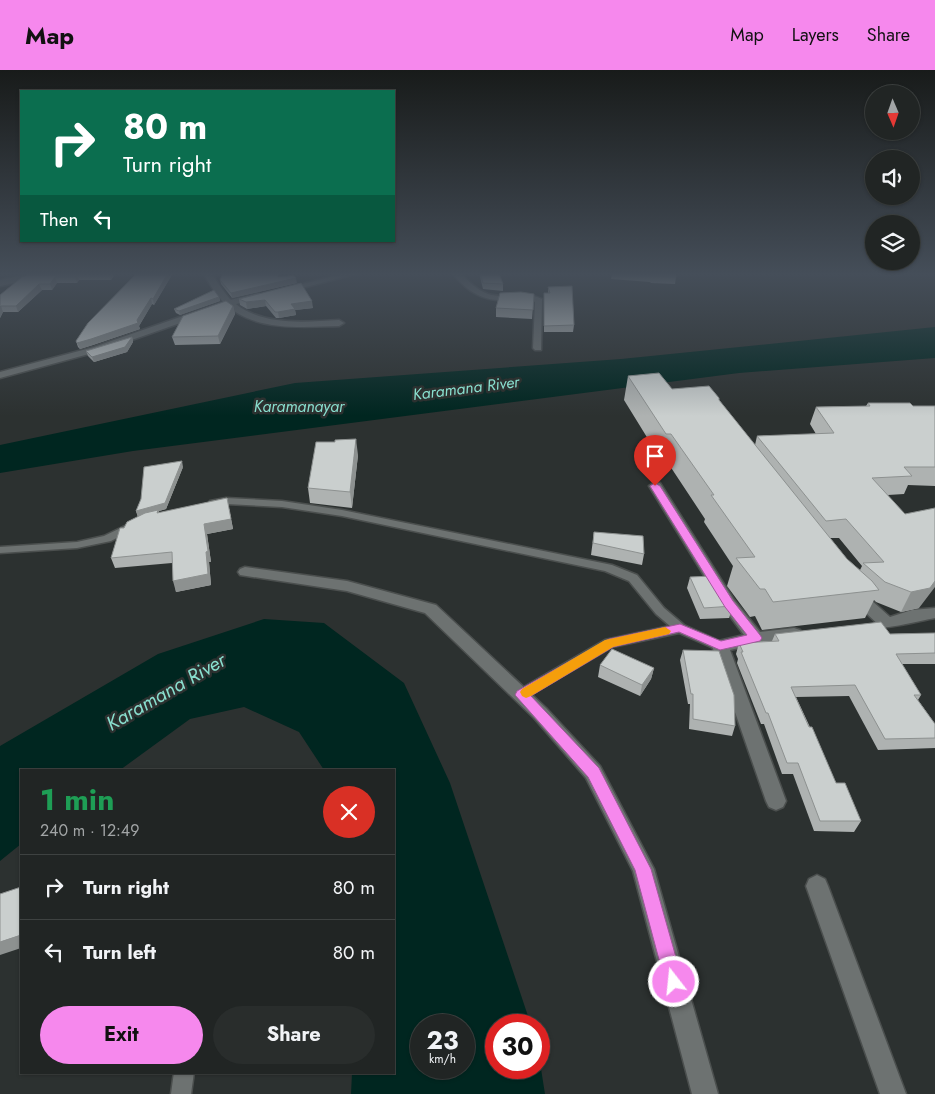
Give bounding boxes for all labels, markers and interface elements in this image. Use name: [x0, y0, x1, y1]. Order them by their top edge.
text: Map: [25, 18, 74, 53]
text: Map: [730, 22, 764, 48]
text: Layers: [792, 22, 839, 48]
text: Share: [867, 22, 910, 48]
north arrow: [865, 85, 920, 140]
map controls: [865, 85, 920, 270]
text: 80 m: [123, 102, 207, 152]
icon: right: [40, 110, 105, 175]
text: Turn right: [123, 148, 211, 180]
button: sound: [865, 150, 920, 205]
icon: left: [89, 205, 117, 233]
text: Then: [40, 206, 79, 233]
button: layers: [865, 215, 920, 270]
water label: Karamana River: [411, 370, 522, 406]
water label: Karamanayar: [254, 395, 346, 418]
pin: [634, 435, 676, 486]
icon: arrive: [641, 442, 669, 470]
water label: Karamana River: [101, 645, 232, 738]
text: 1 min: [40, 778, 114, 821]
button: close: [323, 786, 375, 838]
text: 240 m · 12:49: [40, 819, 139, 842]
icon: right: [40, 873, 68, 901]
text: Turn right: [83, 874, 169, 901]
text: 80 m: [333, 874, 375, 901]
icon: left: [40, 938, 68, 966]
text: Turn left: [83, 939, 156, 966]
text: 80 m: [333, 939, 375, 966]
position arrow: [647, 955, 699, 1007]
button: Exit: [40, 1006, 203, 1064]
button: Share: [213, 1006, 375, 1064]
speed limit sign: 30: [485, 1014, 550, 1079]
text: 23: [427, 1022, 458, 1058]
text: km/h: [429, 1050, 456, 1068]

